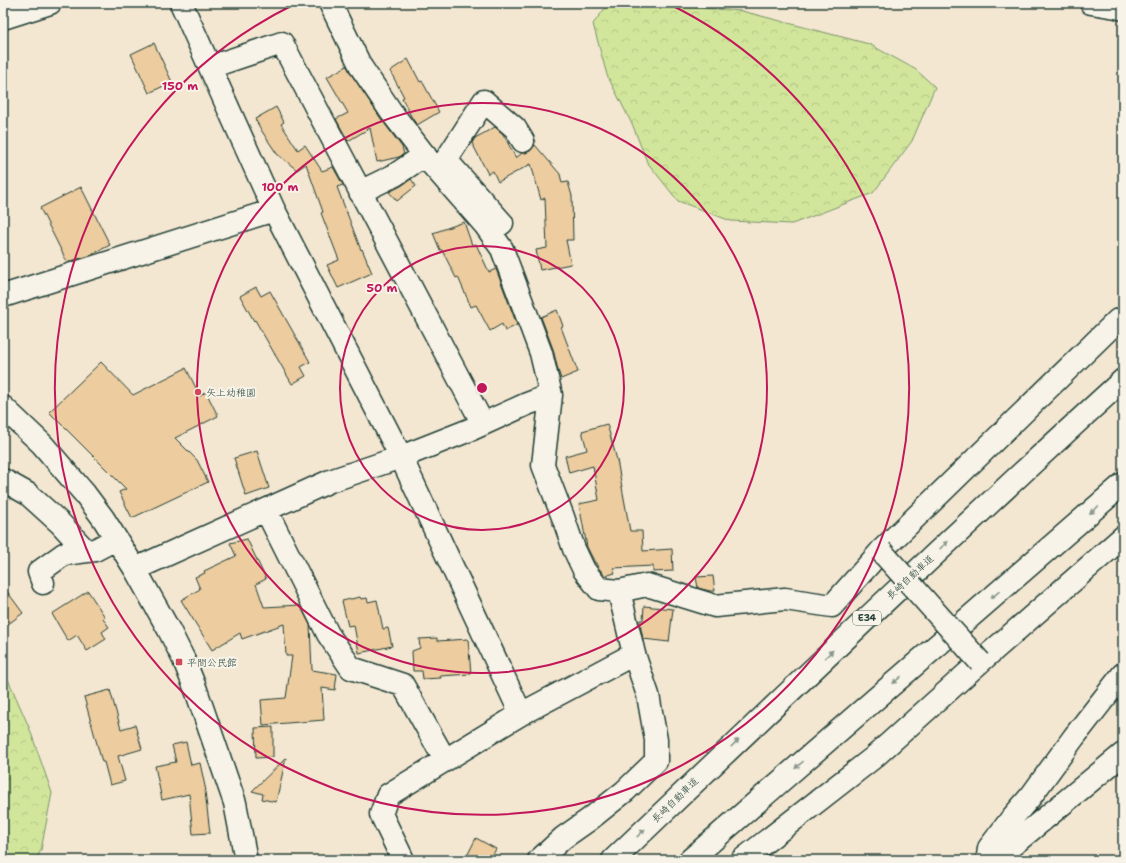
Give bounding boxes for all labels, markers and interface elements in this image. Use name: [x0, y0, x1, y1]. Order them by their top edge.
text: 150 m: [162, 78, 198, 94]
text: 100 m: [262, 179, 299, 195]
text: 50 m: [367, 280, 398, 296]
centre of rings: [475, 381, 489, 395]
place label: 矢上幼稚園: [206, 386, 256, 399]
marker: 矢上幼稚園: [193, 387, 203, 397]
one-way arrow: [1088, 505, 1099, 514]
one-way arrow: [939, 540, 949, 550]
street label: 長崎自動車道: [884, 552, 936, 602]
one-way arrow: [990, 590, 1000, 599]
road number: E34: [853, 611, 881, 625]
one-way arrow: [824, 649, 834, 658]
place label: 平間公民館: [187, 656, 237, 669]
marker: 平間公民館: [174, 657, 184, 667]
one-way arrow: [892, 675, 902, 684]
one-way arrow: [730, 738, 740, 748]
one-way arrow: [794, 760, 804, 770]
street label: 長崎自動車道: [649, 774, 701, 826]
one-way arrow: [636, 828, 646, 838]

